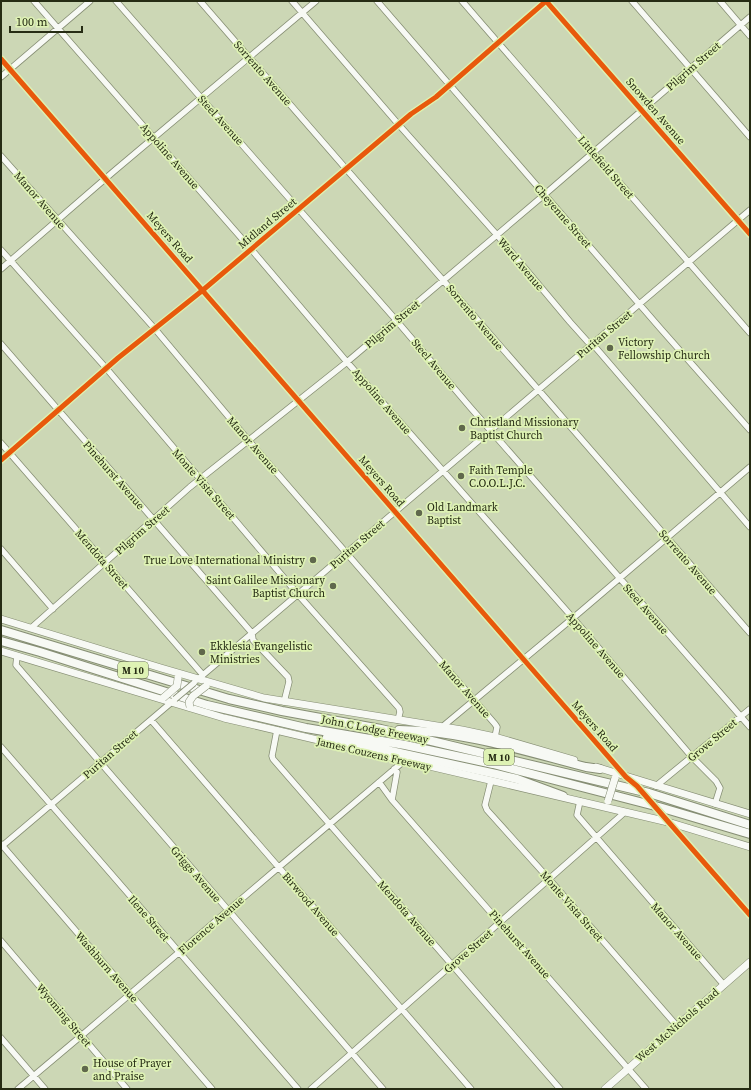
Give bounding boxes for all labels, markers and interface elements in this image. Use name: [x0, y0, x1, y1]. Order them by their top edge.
scale bar: [10, 8, 82, 34]
text: 100 m: [16, 14, 48, 30]
street label: Sorrento Avenue: [230, 38, 295, 109]
street label: Pilgrim Street: [663, 38, 724, 94]
street label: Snowden Avenue: [623, 75, 689, 148]
street label: Steel Avenue: [194, 92, 247, 149]
street label: Appoline Avenue: [137, 120, 203, 193]
street label: Littlefield Street: [574, 133, 637, 202]
street label: Manor Avenue: [11, 169, 69, 232]
street label: Cheyenne Street: [531, 181, 595, 252]
street label: Midland Street: [235, 194, 300, 252]
street label: Meyers Road: [143, 209, 196, 267]
street label: Ward Avenue: [494, 235, 547, 294]
street label: Sorrento Avenue: [443, 281, 507, 354]
street label: Pilgrim Street: [362, 297, 423, 352]
street label: Puritan Street: [574, 307, 635, 362]
place label: Victory Fellowship Church: [618, 335, 710, 363]
street label: Steel Avenue: [408, 336, 460, 393]
marker: Victory Fellowship Church: [605, 343, 615, 353]
street label: Appoline Avenue: [349, 365, 415, 438]
street label: Manor Avenue: [224, 414, 282, 477]
place label: Christland Missionary Baptist Church: [470, 415, 579, 443]
marker: Christland Missionary Baptist Church: [457, 423, 467, 433]
street label: Pinehurst Avenue: [80, 438, 148, 513]
street label: Monte Vista Street: [169, 446, 239, 523]
street label: Meyers Road: [355, 453, 408, 511]
place label: Faith Temple C.O.O.L.J.C.: [469, 463, 533, 491]
marker: Faith Temple C.O.O.L.J.C.: [456, 471, 466, 481]
place label: Old Landmark Baptist: [427, 500, 499, 528]
street label: Pilgrim Street: [112, 502, 173, 558]
marker: Old Landmark Baptist: [414, 508, 424, 518]
street label: Puritan Street: [327, 516, 388, 572]
street label: Mendota Street: [72, 526, 132, 593]
street label: Sorrento Avenue: [655, 527, 720, 598]
place label: True Love International Ministry: [144, 553, 305, 568]
marker: True Love International Ministry: [308, 555, 318, 565]
place label: Saint Galilee Missionary Baptist Church: [206, 573, 325, 601]
marker: Saint Galilee Missionary Baptist Church: [328, 581, 338, 591]
street label: Steel Avenue: [620, 581, 672, 638]
street label: Appoline Avenue: [563, 609, 629, 682]
place label: Ekklesia Evangelistic Ministries: [210, 639, 313, 667]
marker: Ekklesia Evangelistic Ministries: [197, 647, 207, 657]
street label: Manor Avenue: [436, 658, 494, 721]
road number: M 10: [118, 662, 148, 678]
street label: Meyers Road: [568, 698, 621, 756]
street label: John C Lodge Freeway: [319, 712, 430, 747]
street label: Grove Street: [685, 715, 740, 765]
street label: Puritan Street: [80, 726, 141, 782]
street label: James Couzens Freeway: [314, 734, 433, 775]
road number: M 10: [484, 749, 514, 765]
street label: Griggs Avenue: [167, 843, 225, 906]
street label: Monte Vista Street: [537, 868, 607, 945]
street label: Birwood Avenue: [279, 869, 343, 940]
street label: Mendota Avenue: [374, 877, 439, 949]
street label: Ilene Street: [125, 892, 173, 945]
street label: Florence Avenue: [175, 893, 248, 958]
street label: Manor Avenue: [648, 900, 706, 963]
street label: Pinehurst Avenue: [486, 907, 554, 982]
street label: Grove Street: [441, 926, 496, 977]
street label: Washburn Avenue: [72, 929, 142, 1006]
street label: Wyoming Street: [33, 981, 95, 1050]
street label: West McNichols Road: [632, 984, 723, 1066]
place label: House of Prayer and Praise: [93, 1056, 172, 1084]
marker: House of Prayer and Praise: [80, 1064, 90, 1074]

